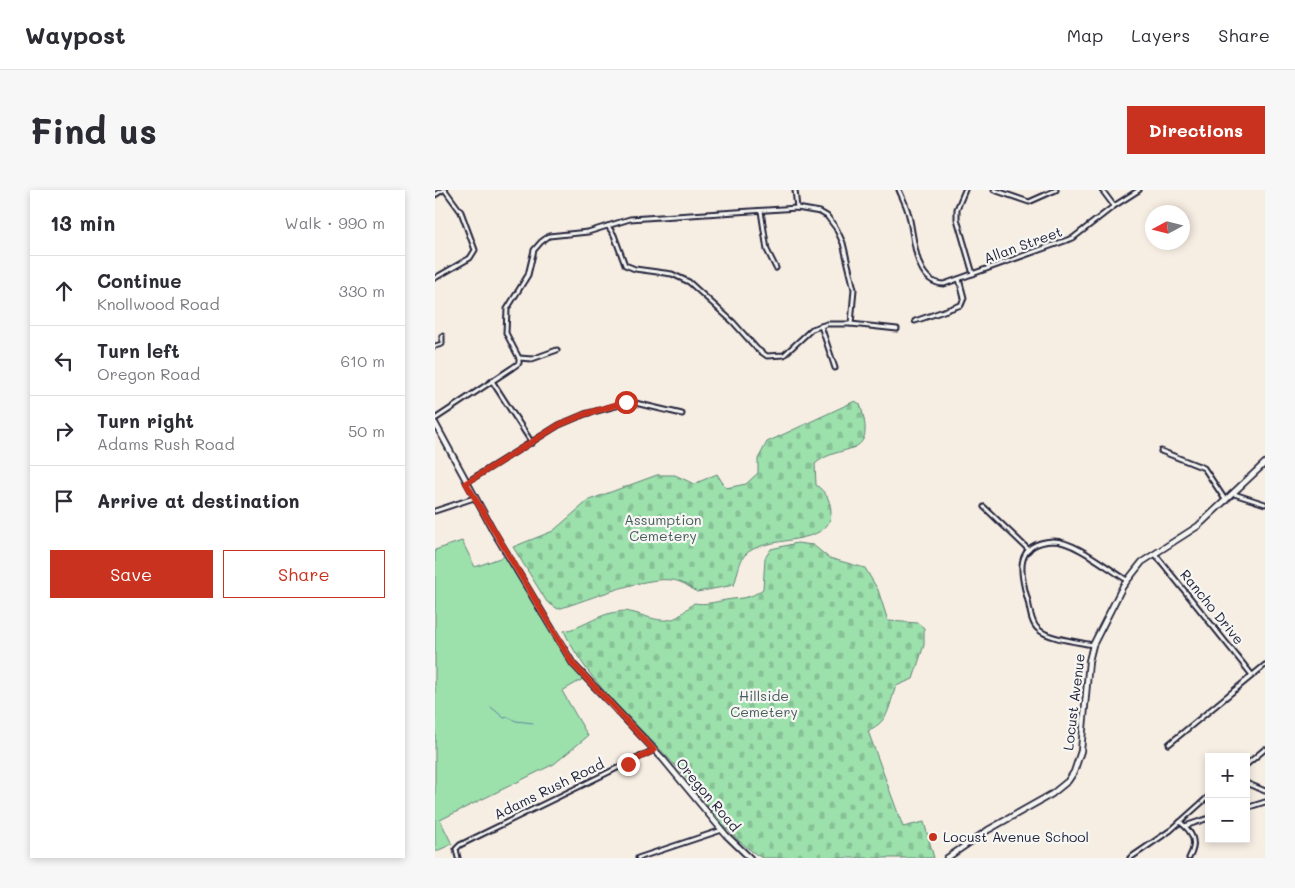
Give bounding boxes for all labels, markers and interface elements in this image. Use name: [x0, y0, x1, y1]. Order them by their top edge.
text: Waypost: [25, 19, 126, 50]
text: Map: [1067, 23, 1103, 47]
text: Layers: [1131, 23, 1190, 47]
text: Share: [1218, 23, 1270, 47]
button: Directions: [1127, 106, 1265, 154]
text: Find us: [30, 107, 157, 153]
north arrow: [1145, 205, 1190, 250]
text: 13 min: [50, 209, 115, 236]
text: Walk · 990 m: [285, 212, 385, 233]
street label: Allan Street: [981, 222, 1065, 268]
text: Continue: [97, 268, 182, 293]
icon: ahead: [50, 277, 78, 305]
text: 330 m: [339, 280, 385, 301]
text: Knollwood Road: [97, 293, 220, 314]
text: Turn left: [97, 338, 180, 363]
icon: left: [50, 347, 78, 375]
text: 610 m: [340, 350, 385, 371]
text: Oregon Road: [97, 363, 200, 384]
route start: [615, 391, 638, 414]
text: Turn right: [97, 408, 194, 433]
icon: right: [50, 417, 78, 445]
text: 50 m: [348, 420, 385, 441]
text: Adams Rush Road: [97, 433, 235, 454]
icon: arrive: [50, 487, 78, 515]
text: Arrive at destination: [97, 488, 300, 513]
park label: Assumption Cemetery: [624, 510, 702, 545]
button: Save: [50, 550, 213, 598]
button: Share: [223, 550, 385, 598]
street label: Rancho Drive: [1176, 565, 1249, 648]
street label: Locust Avenue: [1058, 652, 1089, 751]
park label: Hillside Cemetery: [730, 686, 798, 721]
route end: [617, 753, 640, 776]
map controls: [1205, 753, 1250, 843]
button: +: [1205, 753, 1250, 798]
street label: Adams Rush Road: [490, 754, 607, 823]
street label: Oregon Road: [672, 754, 745, 835]
button: −: [1205, 798, 1250, 843]
place label: Locust Avenue School: [943, 827, 1089, 846]
marker: Locust Avenue School: [927, 831, 939, 843]

